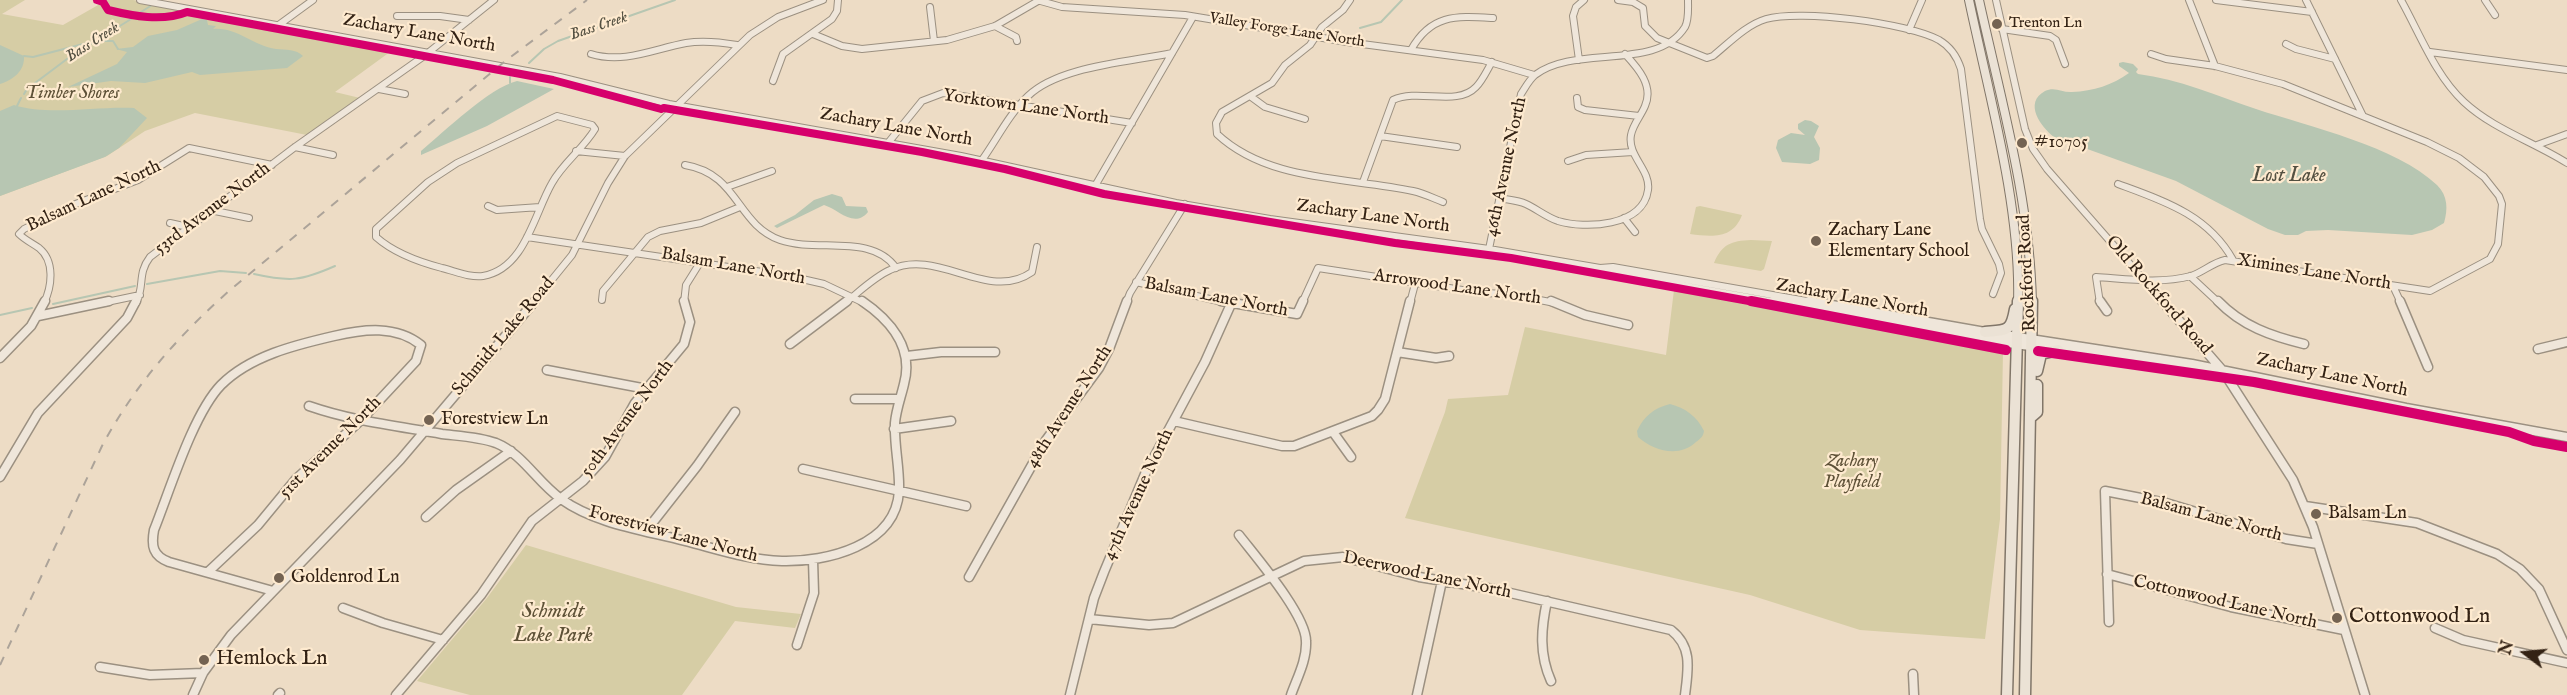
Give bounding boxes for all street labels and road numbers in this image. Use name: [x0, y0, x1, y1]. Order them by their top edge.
street label: Zachary Lane North: [341, 10, 497, 58]
street label: Valley Forge Lane North: [1208, 10, 1366, 52]
street label: Yorktown Lane North: [942, 86, 1110, 130]
street label: 46th Avenue North: [1482, 95, 1532, 239]
street label: Zachary Lane North: [818, 104, 974, 152]
street label: Balsam Lane North: [23, 156, 165, 238]
street label: 53rd Avenue North: [151, 158, 275, 260]
street label: Zachary Lane North: [1295, 196, 1451, 238]
street label: Rockford Road: [2014, 214, 2042, 332]
street label: Old Rockford Road: [2100, 232, 2216, 360]
street label: Balsam Lane North: [659, 244, 807, 290]
street label: Ximines Lane North: [2235, 250, 2393, 296]
street label: Arrowood Lane North: [1372, 266, 1542, 310]
street label: Schmidt Lake Road: [448, 273, 560, 401]
street label: Balsam Lane North: [1142, 273, 1290, 323]
street label: Zachary Lane North: [1774, 275, 1930, 323]
street label: 48th Avenue North: [1022, 342, 1118, 472]
street label: Zachary Lane North: [2254, 349, 2410, 403]
street label: 50th Avenue North: [577, 356, 679, 482]
street label: 51st Avenue North: [275, 392, 387, 504]
street label: 47th Avenue North: [1099, 426, 1179, 564]
street label: Balsam Lane North: [2138, 489, 2284, 547]
street label: Forestview Lane North: [586, 502, 760, 568]
street label: Deerwood Lane North: [1341, 548, 1513, 604]
street label: Cottonwood Lane North: [2131, 571, 2319, 635]

